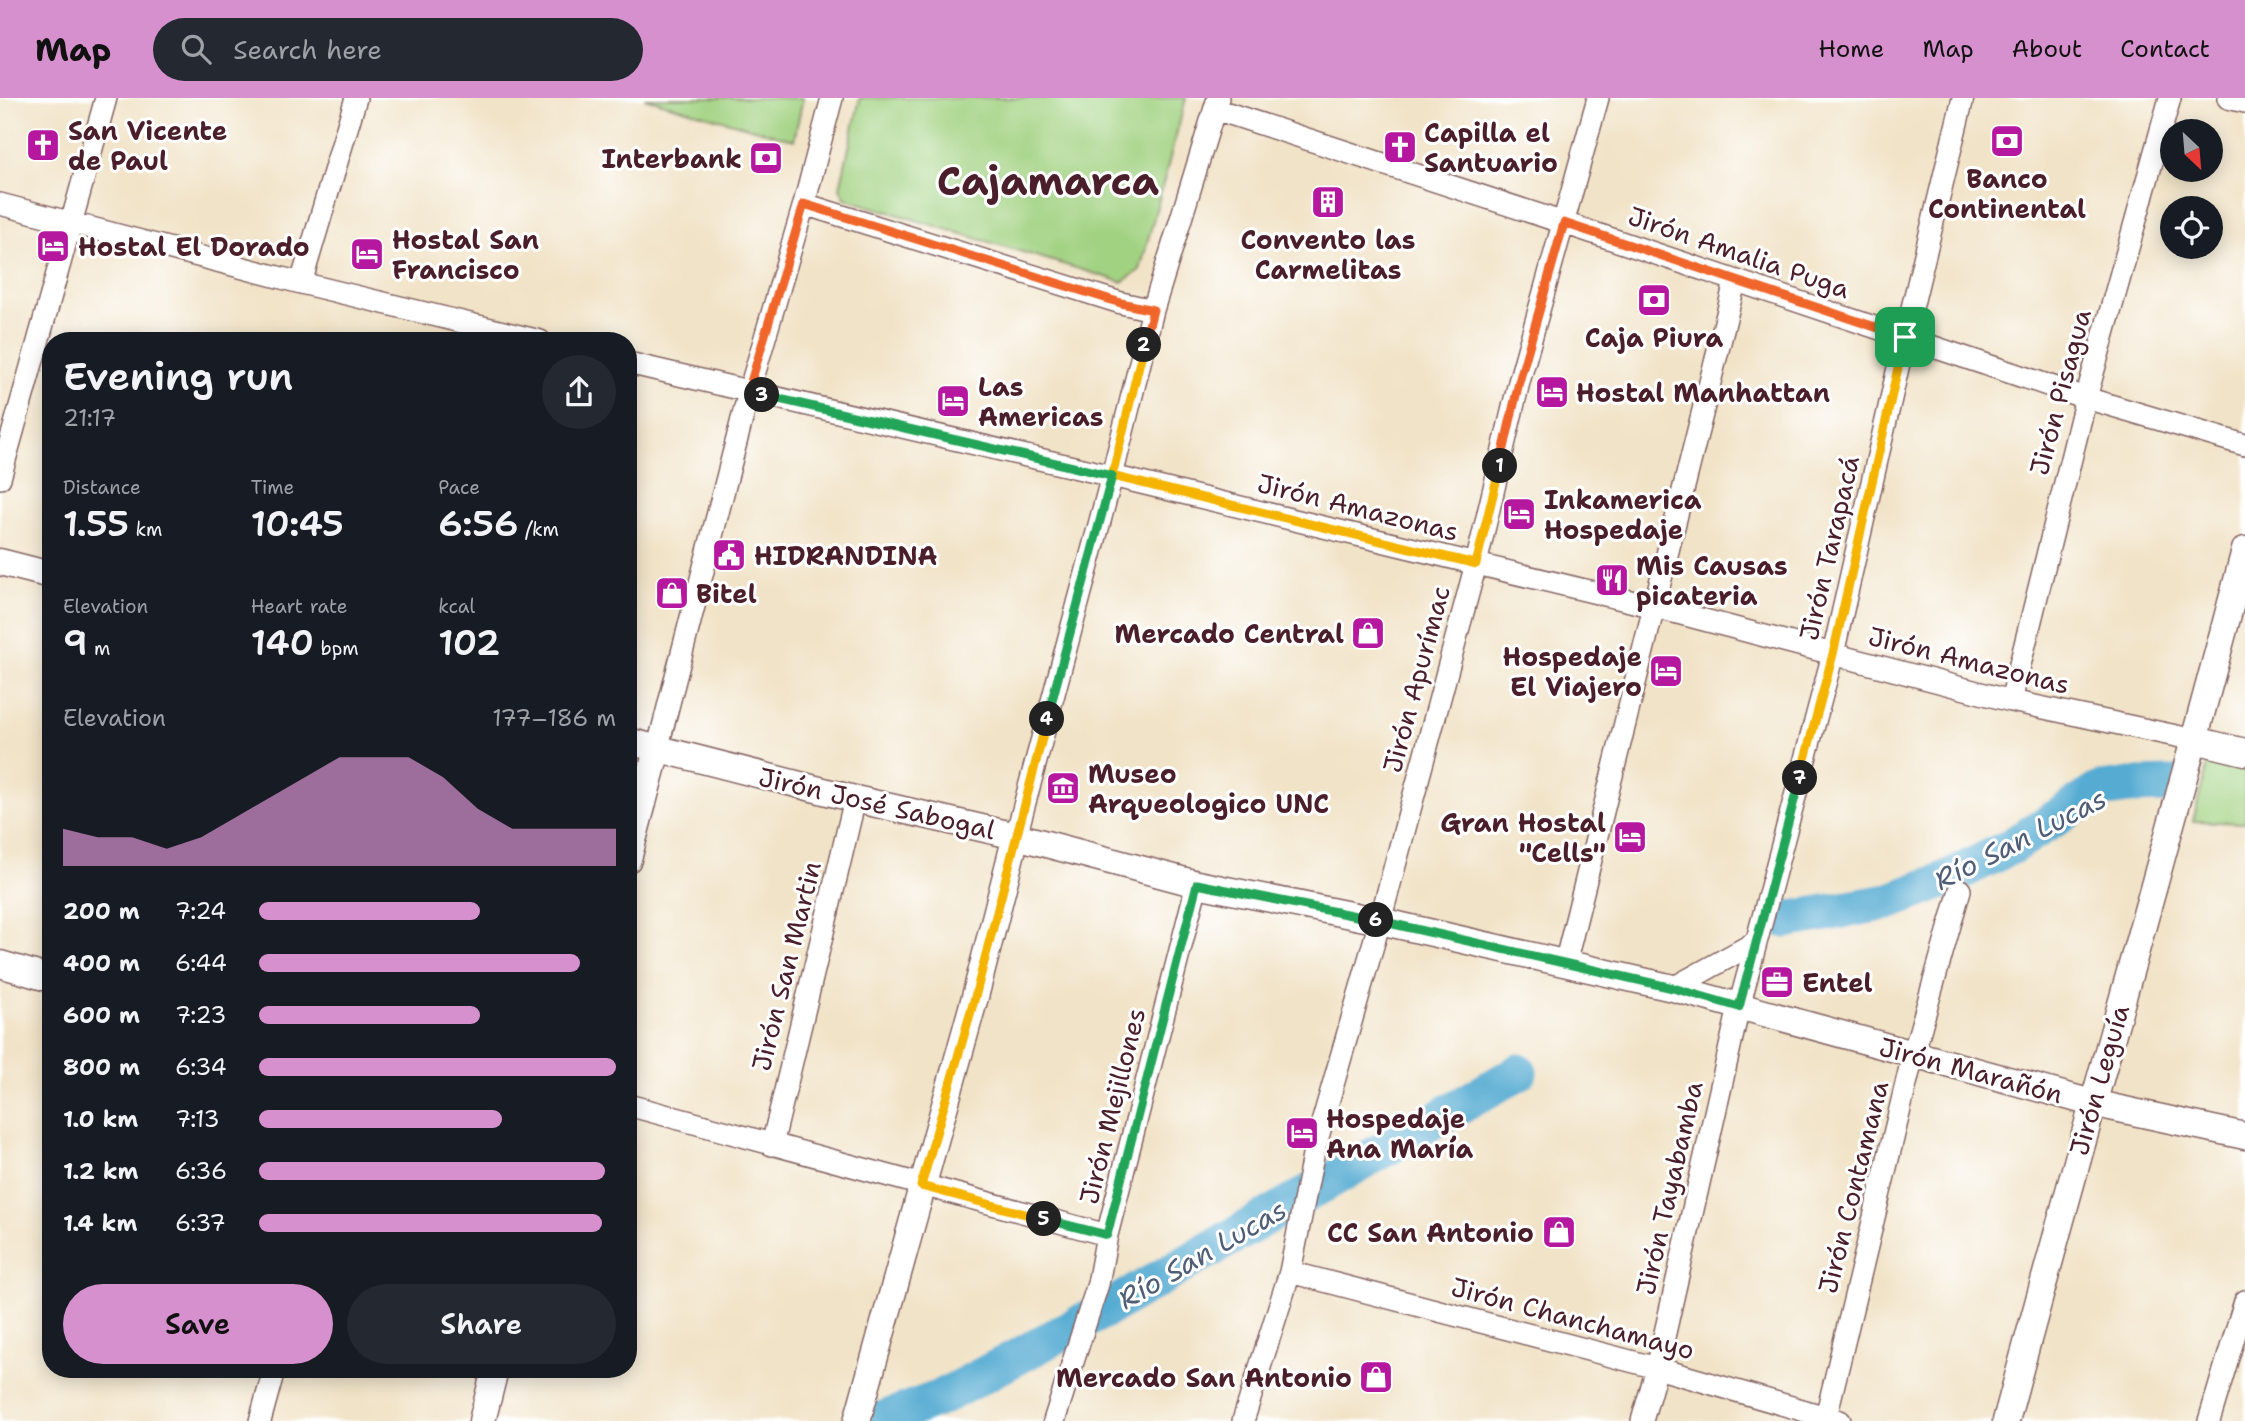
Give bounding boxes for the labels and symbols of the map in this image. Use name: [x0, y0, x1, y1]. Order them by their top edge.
place label: San Vicente de Paul: [68, 113, 227, 178]
place label: Capilla el Santuario: [1424, 115, 1558, 180]
north arrow: [2160, 119, 2222, 182]
bank icon: Banco Continental: [1988, 122, 2026, 160]
church icon: San Vicente de Paul: [24, 126, 62, 164]
church icon: Capilla el Santuario: [1381, 128, 1419, 166]
bank icon: Interbank: [747, 139, 785, 177]
place label: Interbank: [601, 141, 742, 176]
district label: Cajamarca: [937, 154, 1159, 208]
place label: Banco Continental: [1928, 161, 2086, 226]
building icon: Convento las Carmelitas: [1309, 183, 1347, 221]
street label: Jirón Amalia Puga: [1624, 198, 1854, 306]
place label: Hostal San Francisco: [392, 222, 539, 287]
place label: Convento las Carmelitas: [1241, 222, 1416, 287]
hotel icon: Hostal El Dorado: [34, 227, 72, 265]
place label: Hostal El Dorado: [78, 229, 310, 264]
hotel icon: Hostal San Francisco: [348, 235, 386, 273]
bank icon: Caja Piura: [1635, 281, 1673, 319]
street label: Jirón Pisagua: [2021, 305, 2099, 479]
pin: [1875, 307, 1935, 367]
place label: Caja Piura: [1585, 320, 1724, 355]
pin: 2: [1126, 328, 1162, 362]
place label: Las Americas: [978, 369, 1103, 434]
hotel icon: Hostal Manhattan: [1533, 373, 1571, 411]
place label: Hostal Manhattan: [1576, 375, 1830, 410]
pin: 3: [744, 378, 780, 412]
hotel icon: Las Americas: [934, 382, 972, 420]
pin: 1: [1482, 448, 1518, 484]
street label: Jirón Tarapacá: [1791, 452, 1867, 644]
street label: Jirón Amazonas: [1254, 465, 1462, 549]
place label: Inkamerica Hospedaje: [1544, 482, 1702, 547]
hotel icon: Inkamerica Hospedaje: [1500, 495, 1538, 533]
public building icon: HIDRANDINA: [710, 536, 748, 574]
place label: HIDRANDINA: [754, 538, 938, 573]
place label: Mis Causas picateria: [1636, 548, 1788, 613]
restaurant icon: Mis Causas picateria: [1593, 561, 1631, 599]
shop icon: Bitel: [653, 574, 691, 612]
place label: Bitel: [696, 576, 757, 611]
street label: Jirón Apurímac: [1374, 582, 1458, 776]
shop icon: Mercado Central: [1349, 614, 1387, 652]
place label: Mercado Central: [1114, 616, 1344, 651]
street label: Jirón Amazonas: [1865, 618, 2073, 702]
place label: Hospedaje El Viajero: [1503, 639, 1642, 704]
hotel icon: Hospedaje El Viajero: [1647, 652, 1685, 690]
pin: 4: [1030, 702, 1064, 736]
place label: Museo Arqueologico UNC: [1088, 756, 1329, 821]
street label: Jirón José Sabogal: [755, 759, 999, 847]
pin: 7: [1783, 760, 1818, 796]
museum icon: Museo Arqueologico UNC: [1044, 769, 1082, 807]
water label: Río San Lucas: [1927, 779, 2113, 899]
place label: Gran Hostal "Cells": [1440, 805, 1606, 870]
hotel icon: Gran Hostal "Cells": [1611, 818, 1649, 856]
street label: Jirón San Martin: [743, 858, 829, 1074]
pin: 6: [1358, 902, 1394, 938]
office icon: Entel: [1758, 963, 1796, 1001]
place label: Entel: [1802, 965, 1873, 1000]
street label: Jirón Leguía: [2061, 1000, 2137, 1160]
street label: Jirón Mejillones: [1071, 1004, 1153, 1208]
street label: Jirón Marañón: [1875, 1029, 2067, 1111]
street label: Jirón Contamana: [1810, 1077, 1896, 1297]
street label: Jirón Tayabamba: [1627, 1078, 1711, 1298]
place label: Hospedaje Ana María: [1326, 1101, 1474, 1166]
hotel icon: Hospedaje Ana María: [1283, 1114, 1321, 1152]
water label: Río San Lucas: [1111, 1190, 1293, 1318]
pin: 5: [1026, 1202, 1062, 1236]
shop icon: CC San Antonio: [1540, 1213, 1578, 1251]
place label: CC San Antonio: [1327, 1215, 1534, 1250]
street label: Jirón Chanchamayo: [1448, 1269, 1698, 1367]
shop icon: Mercado San Antonio: [1357, 1358, 1395, 1396]
place label: Mercado San Antonio: [1056, 1360, 1352, 1395]

